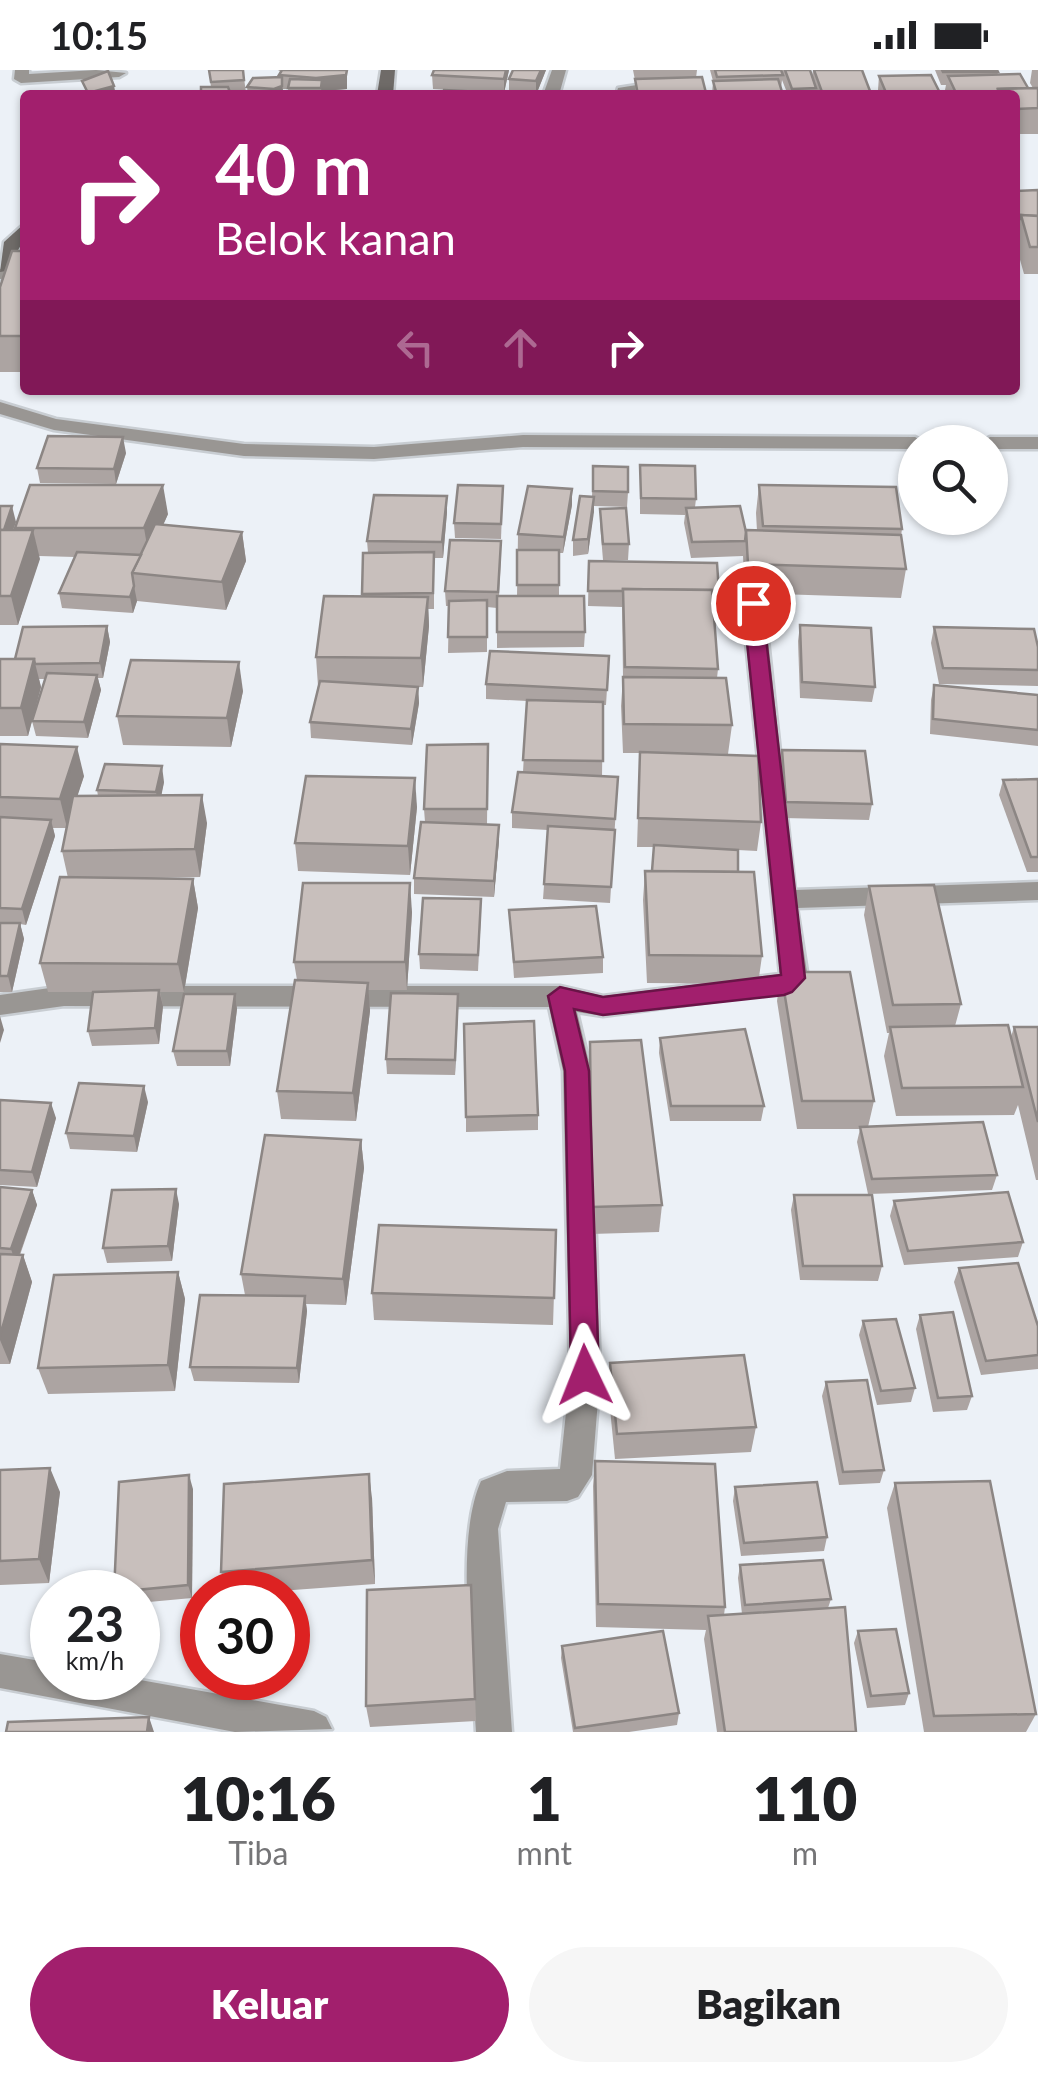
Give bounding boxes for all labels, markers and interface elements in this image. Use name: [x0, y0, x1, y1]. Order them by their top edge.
text: 10:15: [50, 12, 148, 58]
text: 40 m: [215, 126, 372, 210]
icon: right: [50, 130, 180, 260]
text: Belok kanan: [215, 211, 456, 265]
icon: left: [388, 320, 443, 375]
icon: ahead: [493, 320, 548, 375]
icon: right: [598, 320, 653, 375]
map controls: [898, 425, 1008, 535]
button: search: [898, 425, 1008, 535]
pin: [711, 561, 796, 646]
icon: arrive: [726, 576, 781, 631]
position arrow: [533, 1323, 637, 1427]
speed limit sign: 30: [180, 1570, 310, 1700]
text: 23: [66, 1593, 124, 1653]
text: km/h: [66, 1645, 124, 1675]
text: 10:16: [181, 1762, 336, 1834]
text: 1: [527, 1762, 562, 1834]
text: 110: [753, 1762, 857, 1834]
text: Tiba: [228, 1833, 288, 1872]
text: mnt: [517, 1833, 572, 1872]
text: m: [792, 1833, 818, 1872]
button: Keluar: [30, 1947, 509, 2062]
button: Bagikan: [529, 1947, 1008, 2062]

